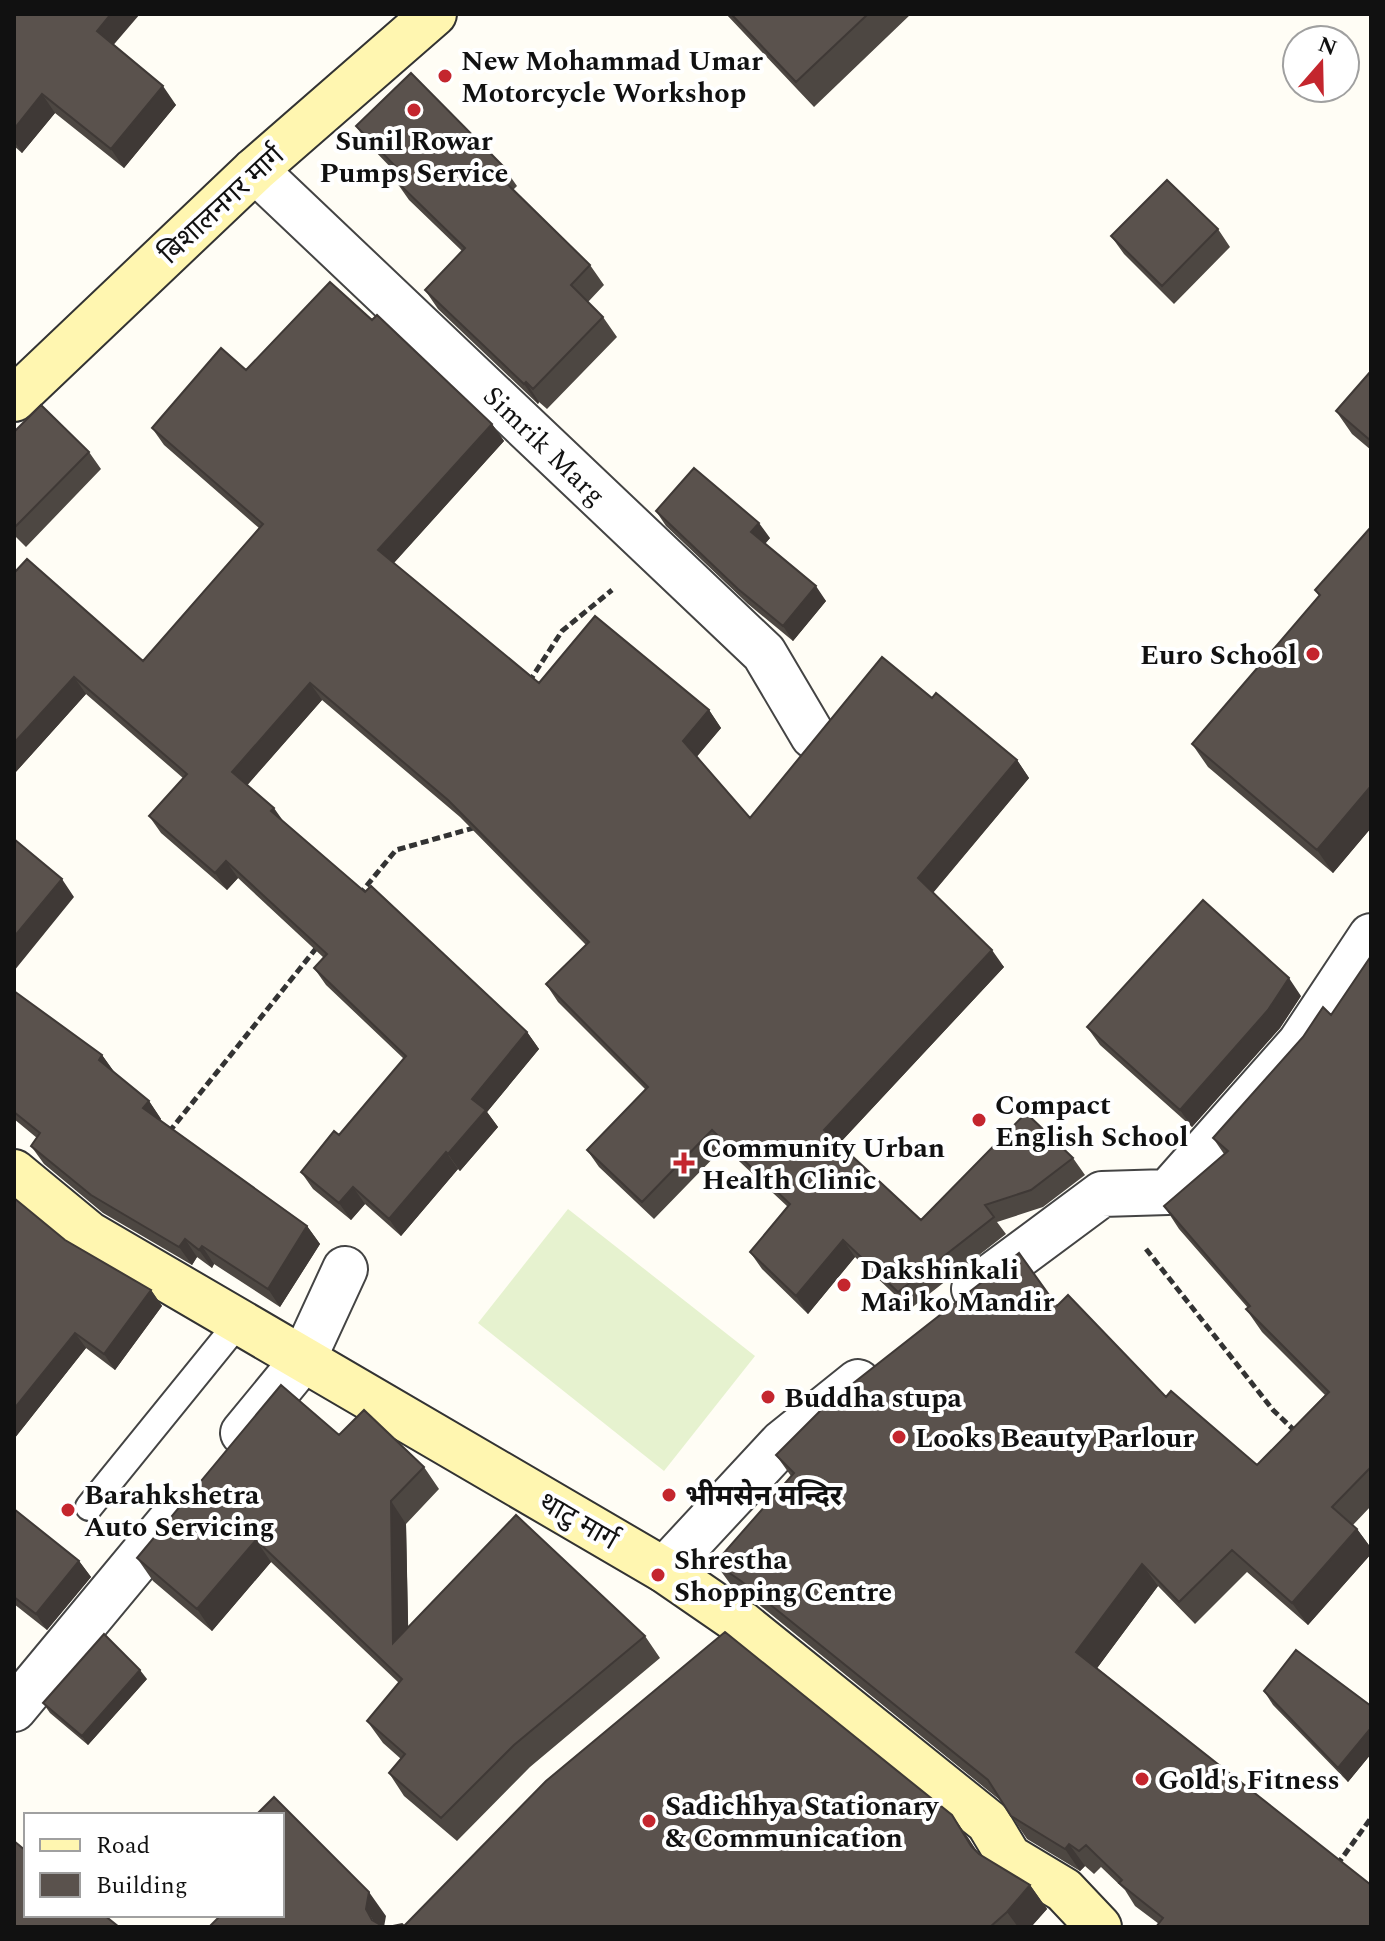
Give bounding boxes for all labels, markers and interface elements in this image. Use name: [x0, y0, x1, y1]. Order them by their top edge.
north arrow: [1281, 24, 1361, 104]
text: N: [1313, 28, 1341, 65]
place label: New Mohammad Umar Motorcycle Workshop: [461, 40, 763, 115]
marker: New Mohammad Umar Motorcycle Workshop: [436, 67, 454, 85]
marker: Sunil Rowar Pumps Service: [405, 101, 423, 119]
place label: Sunil Rowar Pumps Service: [320, 120, 508, 195]
street label: बिशालनगर मार्ग: [150, 135, 295, 275]
street label: Simrik Marg: [472, 376, 615, 516]
place label: Euro School: [1140, 634, 1297, 677]
marker: Euro School: [1304, 645, 1322, 663]
place label: Compact English School: [995, 1084, 1188, 1159]
marker: Compact English School: [970, 1111, 988, 1129]
place label: Community Urban Health Clinic: [702, 1127, 945, 1202]
marker: Community Urban Health Clinic: [673, 1152, 695, 1174]
place label: Dakshinkali Mai ko Mandir: [860, 1249, 1054, 1324]
marker: Dakshinkali Mai ko Mandir: [835, 1276, 853, 1294]
place label: Buddha stupa: [784, 1377, 963, 1420]
marker: Buddha stupa: [759, 1388, 777, 1406]
place label: Looks Beauty Parlour: [915, 1417, 1194, 1460]
marker: Looks Beauty Parlour: [890, 1428, 908, 1446]
place label: Barahkshetra Auto Servicing: [84, 1474, 275, 1549]
place label: भीमसेन मन्दिर: [685, 1475, 843, 1518]
street label: थाटु मार्ग: [530, 1481, 627, 1562]
marker: भीमसेन मन्दिर: [660, 1486, 678, 1504]
marker: Barahkshetra Auto Servicing: [59, 1501, 77, 1519]
place label: Shrestha Shopping Centre: [674, 1539, 892, 1614]
marker: Shrestha Shopping Centre: [649, 1566, 667, 1584]
place label: Gold's Fitness: [1158, 1759, 1340, 1802]
marker: Gold's Fitness: [1133, 1770, 1151, 1788]
place label: Sadichhya Stationary & Communication: [665, 1785, 940, 1860]
marker: Sadichhya Stationary & Communication: [640, 1812, 658, 1830]
legend: [24, 1813, 284, 1917]
text: Road: [96, 1828, 150, 1864]
text: Building: [96, 1868, 188, 1904]

